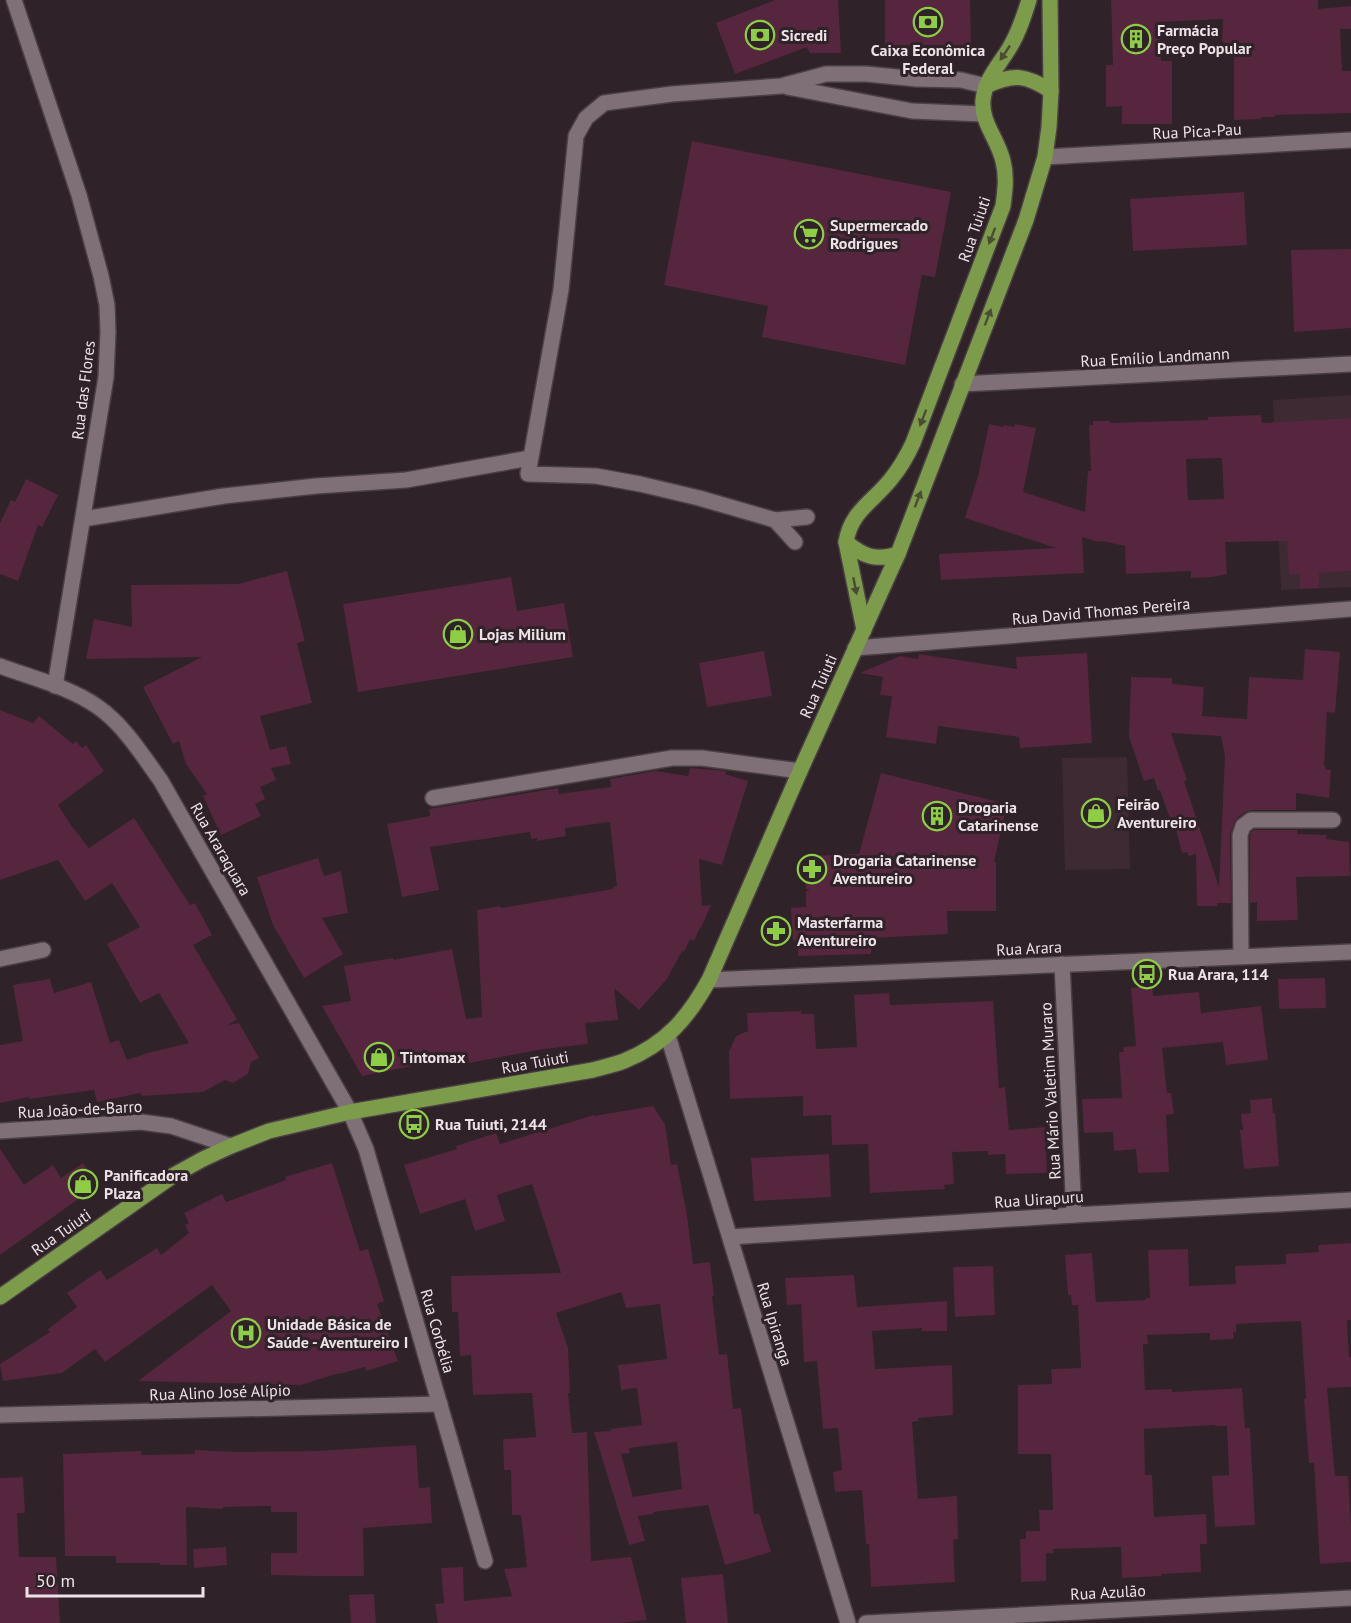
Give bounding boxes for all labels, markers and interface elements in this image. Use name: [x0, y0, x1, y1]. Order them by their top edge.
bank icon: Caixa Econômica Federal: [912, 6, 944, 38]
bank icon: Sicredi: [744, 19, 776, 51]
place label: Farmácia Preço Popular: [1157, 20, 1252, 58]
building icon: Farmácia Preço Popular: [1120, 23, 1152, 55]
place label: Sicredi: [781, 25, 827, 45]
place label: Caixa Econômica Federal: [871, 40, 985, 78]
one-way arrow: [1000, 45, 1011, 61]
street label: Rua Pica-Pau: [1152, 119, 1242, 143]
street label: Rua Tuiuti: [953, 194, 995, 264]
place label: Supermercado Rodrigues: [830, 215, 929, 253]
supermarket icon: Supermercado Rodrigues: [793, 218, 825, 250]
one-way arrow: [986, 227, 996, 245]
one-way arrow: [984, 308, 993, 326]
street label: Rua das Flores: [67, 339, 99, 441]
street label: Rua Emílio Landmann: [1080, 343, 1230, 371]
one-way arrow: [917, 409, 927, 427]
one-way arrow: [914, 490, 924, 508]
one-way arrow: [851, 577, 860, 596]
street label: Rua David Thomas Pereira: [1011, 593, 1191, 629]
shop icon: Lojas Milium: [442, 618, 474, 650]
place label: Lojas Milium: [479, 624, 566, 644]
street label: Rua Tuiuti: [795, 651, 841, 721]
place label: Feirão Aventureiro: [1117, 794, 1197, 832]
place label: Drogaria Catarinense: [958, 797, 1039, 835]
shop icon: Feirão Aventureiro: [1080, 797, 1112, 829]
street label: Rua Araraquara: [186, 799, 256, 899]
building icon: Drogaria Catarinense: [921, 800, 953, 832]
place label: Drogaria Catarinense Aventureiro: [833, 850, 976, 888]
pharmacy icon: Drogaria Catarinense Aventureiro: [796, 853, 828, 885]
place label: Masterfarma Aventureiro: [797, 912, 883, 950]
pharmacy icon: Masterfarma Aventureiro: [760, 915, 792, 947]
street label: Rua Arara: [996, 936, 1062, 960]
bus stop icon: Rua Arara, 114: [1131, 958, 1163, 990]
place label: Rua Arara, 114: [1168, 964, 1269, 984]
street label: Rua Mário Valetim Muraro: [1035, 1002, 1065, 1180]
shop icon: Tintomax: [363, 1041, 395, 1073]
street label: Rua Tuiuti: [500, 1046, 570, 1078]
place label: Tintomax: [400, 1047, 466, 1067]
street label: Rua João-de-Barro: [17, 1096, 143, 1122]
bus stop icon: Rua Tuiuti, 2144: [398, 1108, 430, 1140]
place label: Rua Tuiuti, 2144: [435, 1114, 547, 1134]
place label: Panificadora Plaza: [104, 1165, 188, 1203]
shop icon: Panificadora Plaza: [67, 1168, 99, 1200]
street label: Rua Uirapuru: [994, 1186, 1084, 1212]
street label: Rua Tuiuti: [27, 1204, 95, 1260]
street label: Rua Ipiranga: [753, 1280, 797, 1368]
street label: Rua Corbélia: [416, 1287, 460, 1375]
place label: Unidade Básica de Saúde - Aventureiro I: [267, 1314, 408, 1352]
hospital icon: Unidade Básica de Saúde - Aventureiro I: [230, 1317, 262, 1349]
street label: Rua Alino José Alípio: [149, 1380, 291, 1404]
scale bar: [27, 1560, 202, 1598]
text: 50 m: [36, 1569, 75, 1592]
street label: Rua Azulão: [1070, 1580, 1146, 1604]

